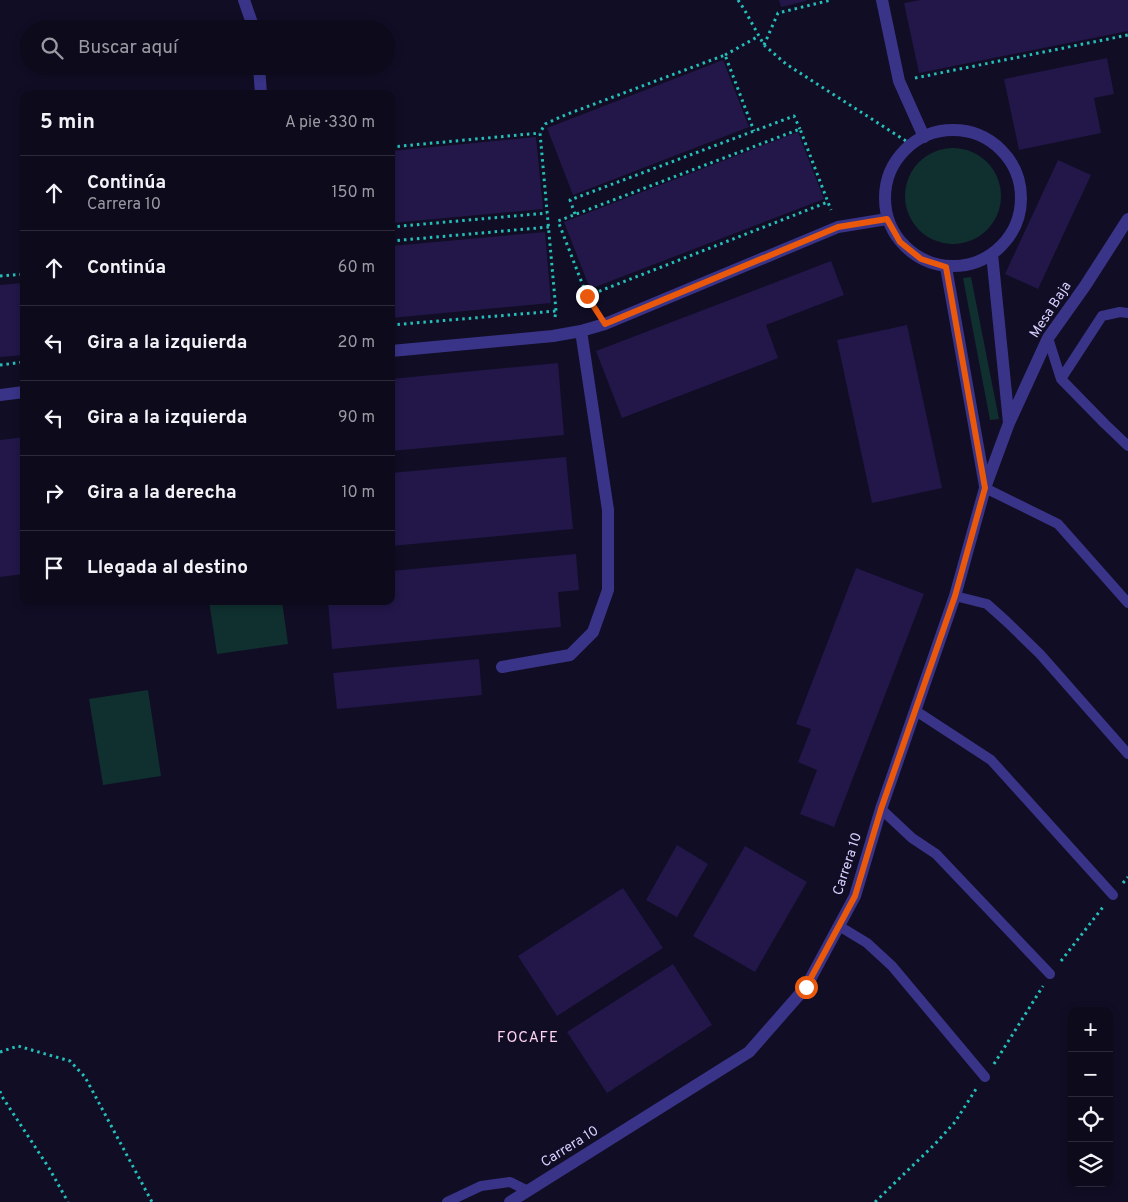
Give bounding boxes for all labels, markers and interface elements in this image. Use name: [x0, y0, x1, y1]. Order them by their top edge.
search box: [20, 20, 395, 75]
icon: search: [38, 34, 66, 62]
text: Buscar aquí: [78, 36, 178, 60]
text: 5 min: [40, 109, 95, 136]
text: A pie · 330 m: [285, 113, 375, 133]
text: Continúa: [87, 171, 166, 195]
icon: ahead: [40, 179, 68, 207]
text: 150 m: [332, 183, 375, 203]
text: Carrera 10: [87, 195, 161, 215]
icon: ahead: [40, 254, 68, 282]
text: Continúa: [87, 256, 166, 280]
text: 60 m: [338, 258, 375, 278]
street label: Mesa Baja: [1027, 279, 1075, 341]
route end: [576, 285, 599, 308]
icon: left: [40, 329, 68, 357]
text: Gira a la izquierda: [87, 331, 247, 355]
text: 20 m: [338, 333, 375, 353]
icon: left: [40, 404, 68, 432]
text: Gira a la izquierda: [87, 406, 247, 430]
text: 90 m: [338, 408, 375, 428]
icon: right: [40, 479, 68, 507]
text: Gira a la derecha: [87, 481, 237, 505]
text: 10 m: [341, 483, 375, 503]
icon: arrive: [40, 554, 68, 582]
text: Llegada al destino: [87, 556, 248, 580]
street label: Carrera 10: [830, 831, 866, 897]
route start: [795, 976, 818, 999]
map controls: [1068, 1007, 1113, 1187]
button: +: [1068, 1007, 1113, 1052]
district label: FOCAFE: [497, 1029, 559, 1048]
button: −: [1068, 1052, 1113, 1097]
button: locate: [1068, 1097, 1113, 1142]
street label: Carrera 10: [538, 1123, 602, 1171]
button: layers: [1068, 1142, 1113, 1187]

